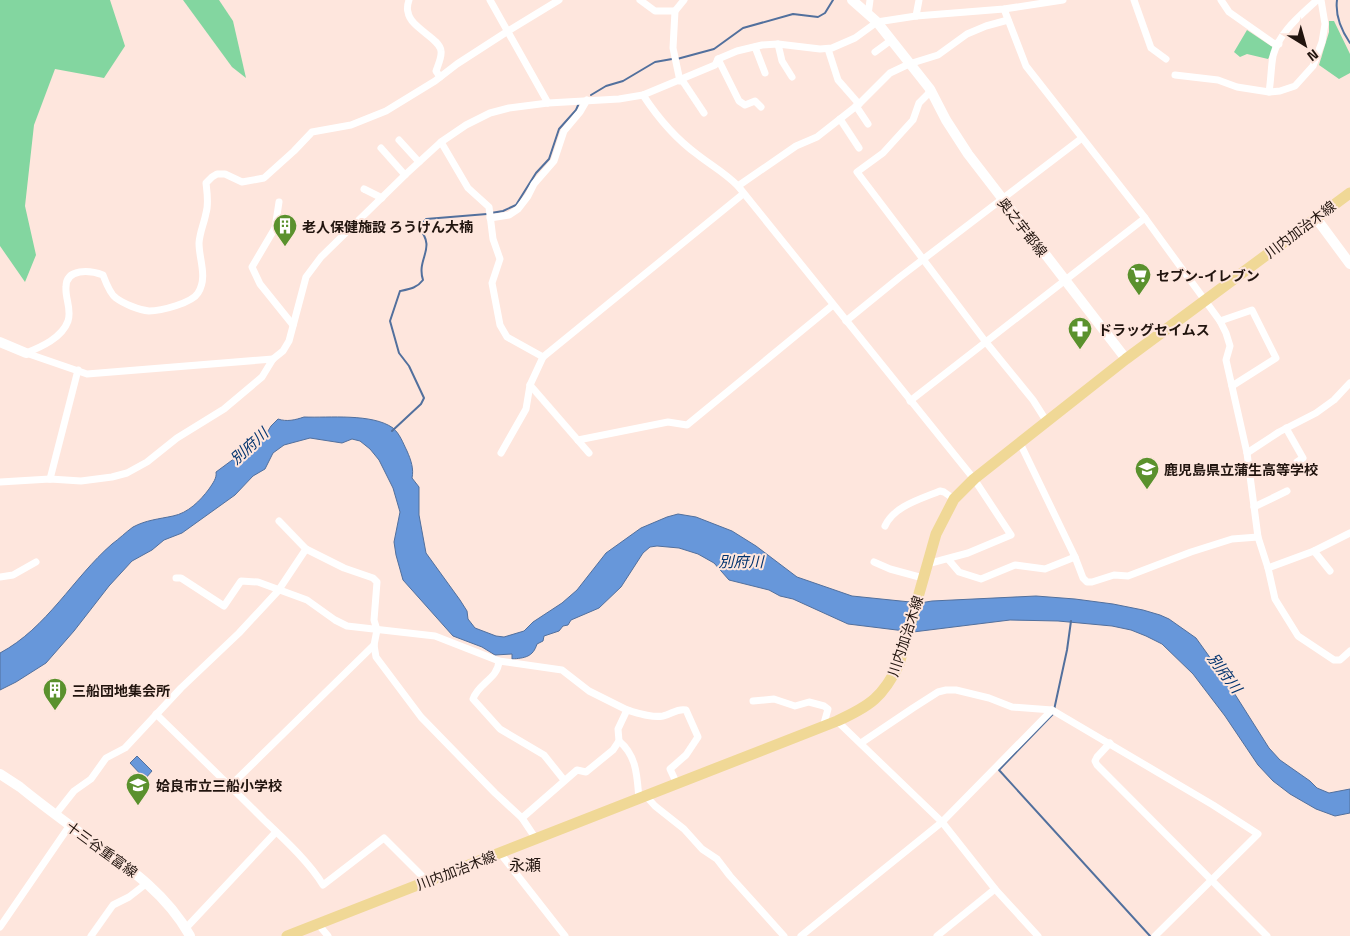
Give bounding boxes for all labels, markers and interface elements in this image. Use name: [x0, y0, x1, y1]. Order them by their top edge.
north arrow: [1280, 20, 1330, 70]
text: N: [1303, 44, 1323, 67]
street label: 奥之宇都線: [993, 193, 1053, 261]
street label: 川内加治木線: [1260, 195, 1340, 263]
building icon: 老人保健施設 ろうけん大楠: [272, 213, 298, 247]
place label: 老人保健施設 ろうけん大楠: [302, 216, 473, 237]
supermarket icon: セブン-イレブン: [1126, 262, 1152, 296]
place label: セブン-イレブン: [1156, 265, 1260, 286]
pharmacy icon: ドラッグセイムス: [1067, 316, 1093, 350]
place label: ドラッグセイムス: [1098, 319, 1210, 340]
water label: 別府川: [225, 421, 275, 470]
school or university icon: 鹿児島県立蒲生高等学校: [1134, 456, 1160, 490]
place label: 鹿児島県立蒲生高等学校: [1164, 459, 1318, 480]
water label: 別府川: [718, 550, 765, 573]
street label: 川内加治木線: [882, 593, 928, 679]
water label: 別府川: [1202, 648, 1249, 699]
building icon: 三船団地集会所: [42, 677, 68, 711]
place label: 三船団地集会所: [72, 680, 170, 701]
school or university icon: 姶良市立三船小学校: [125, 772, 151, 806]
place label: 姶良市立三船小学校: [156, 775, 282, 796]
street label: 十三谷重富線: [62, 816, 142, 882]
street label: 川内加治木線: [413, 845, 499, 895]
district label: 永瀬: [509, 853, 541, 877]

